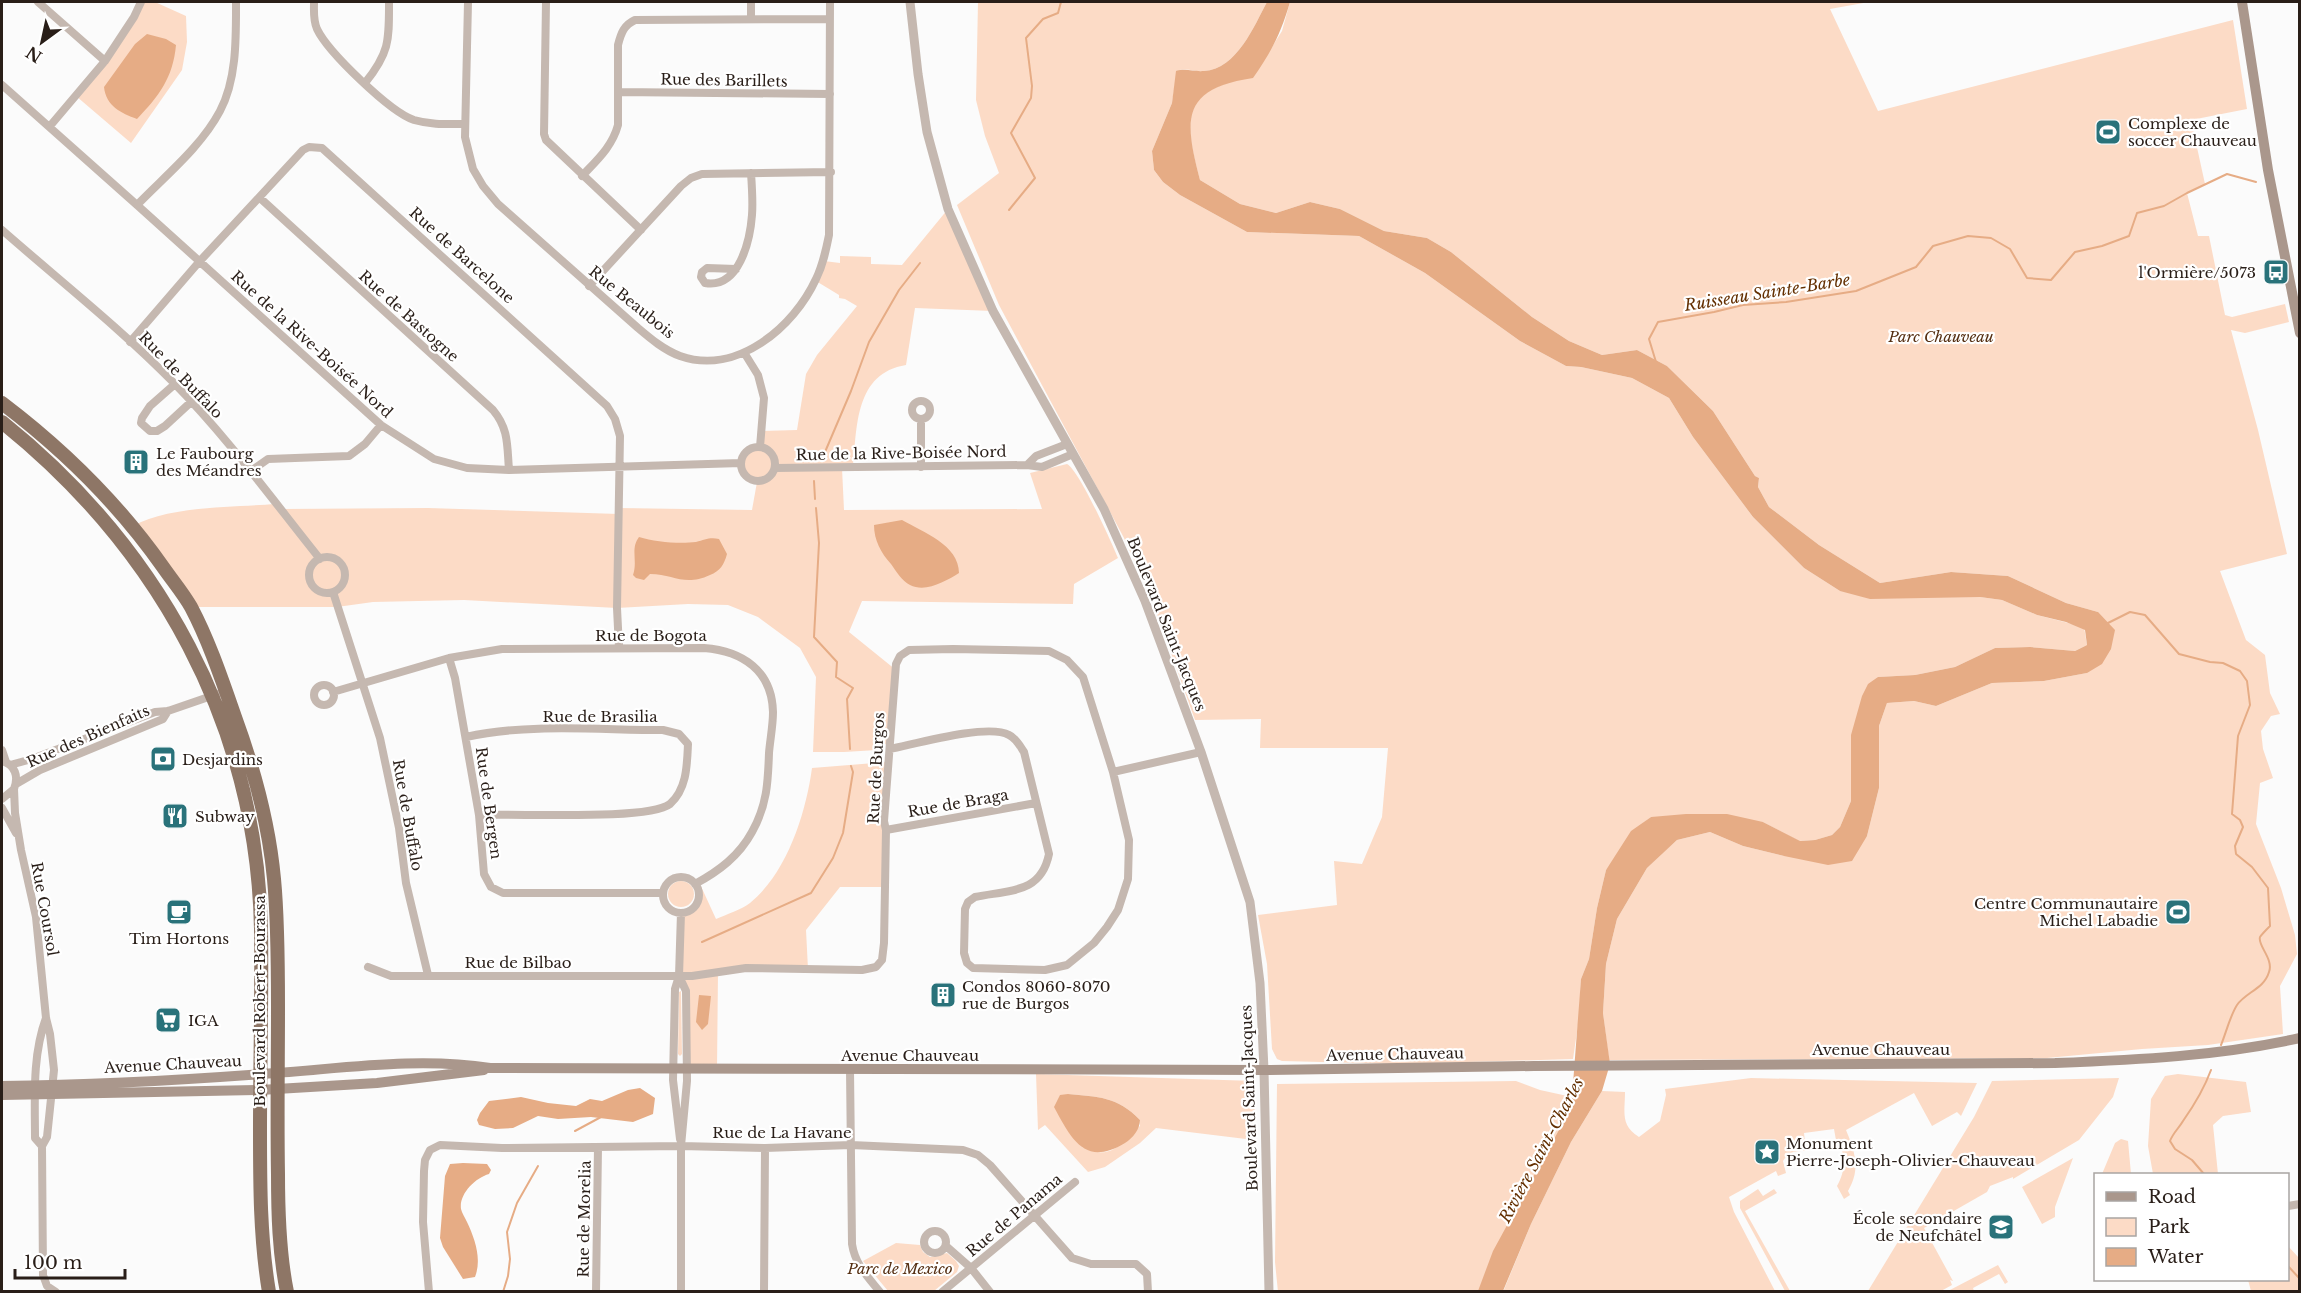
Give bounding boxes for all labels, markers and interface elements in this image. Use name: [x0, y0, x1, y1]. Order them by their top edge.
north arrow: [12, 12, 72, 72]
text: N: [22, 42, 46, 67]
street label: Rue des Barillets: [660, 69, 788, 91]
place label: Complexe de soccer Chauveau: [2128, 114, 2257, 150]
sports icon: Complexe de soccer Chauveau: [2093, 117, 2123, 147]
street label: Rue de Barcelone: [406, 203, 518, 307]
bus stop icon: l'Ormière/5073: [2261, 257, 2291, 287]
street label: Rue Beaubois: [585, 262, 679, 342]
place label: l'Ormière/5073: [2139, 263, 2256, 282]
street label: Rue de la Rive-Boisée Nord: [227, 266, 397, 422]
street label: Rue de Bastogne: [355, 266, 463, 366]
water label: Ruisseau Sainte-Barbe: [1682, 269, 1852, 315]
park label: Parc Chauveau: [1887, 327, 1994, 346]
street label: Rue de Buffalo: [135, 328, 227, 422]
street label: Rue de la Rive-Boisée Nord: [795, 442, 1007, 464]
place label: Le Faubourg des Méandres: [156, 444, 262, 480]
building icon: Le Faubourg des Méandres: [121, 447, 151, 477]
street label: Boulevard Saint-Jacques: [1123, 534, 1211, 714]
street label: Rue de Bogota: [595, 626, 708, 645]
street label: Rue des Bienfaits: [24, 700, 152, 772]
street label: Rue de Brasilia: [543, 707, 658, 726]
street label: Rue de Burgos: [864, 711, 888, 824]
bank icon: Desjardins: [148, 744, 178, 774]
street label: Rue de Bergen: [472, 746, 506, 860]
place label: Desjardins: [182, 750, 263, 769]
street label: Rue de Buffalo: [389, 758, 427, 873]
street label: Rue de Braga: [906, 785, 1011, 821]
restaurant icon: Subway: [160, 801, 190, 831]
place label: Subway: [195, 807, 255, 826]
street label: Rue Coursol: [27, 860, 63, 958]
street label: Boulevard Robert-Bourassa: [250, 894, 269, 1107]
place label: Centre Communautaire Michel Labadie: [1974, 894, 2158, 930]
cafe icon: Tim Hortons: [164, 897, 194, 927]
sports icon: Centre Communautaire Michel Labadie: [2163, 897, 2193, 927]
place label: Tim Hortons: [129, 929, 229, 948]
street label: Rue de Bilbao: [464, 953, 572, 972]
place label: Condos 8060-8070 rue de Burgos: [962, 977, 1110, 1013]
building icon: Condos 8060-8070 rue de Burgos: [928, 980, 958, 1010]
street label: Boulevard Saint-Jacques: [1236, 1004, 1262, 1192]
supermarket icon: IGA: [153, 1005, 183, 1035]
place label: IGA: [188, 1011, 219, 1030]
street label: Avenue Chauveau: [1811, 1040, 1950, 1059]
street label: Avenue Chauveau: [1325, 1043, 1464, 1065]
street label: Avenue Chauveau: [840, 1046, 979, 1065]
street label: Avenue Chauveau: [103, 1051, 242, 1077]
water label: Rivière Saint-Charles: [1494, 1074, 1588, 1227]
street label: Rue de La Havane: [712, 1123, 852, 1142]
place label: Monument Pierre-Joseph-Olivier-Chauveau: [1786, 1134, 2035, 1170]
place icon: Monument Pierre-Joseph-Olivier-Chauveau: [1752, 1137, 1782, 1167]
street label: Rue de Morelia: [573, 1159, 595, 1278]
street label: Rue de Panama: [962, 1169, 1066, 1261]
legend: [2094, 1173, 2289, 1281]
text: Road: [2148, 1186, 2196, 1208]
place label: École secondaire de Neufchâtel: [1853, 1209, 1982, 1245]
school or university icon: École secondaire de Neufchâtel: [1986, 1212, 2016, 1242]
text: Park: [2148, 1216, 2190, 1238]
scale bar: [15, 1242, 124, 1280]
text: Water: [2147, 1246, 2204, 1268]
text: 100 m: [24, 1252, 82, 1274]
park label: Parc de Mexico: [846, 1259, 953, 1278]

